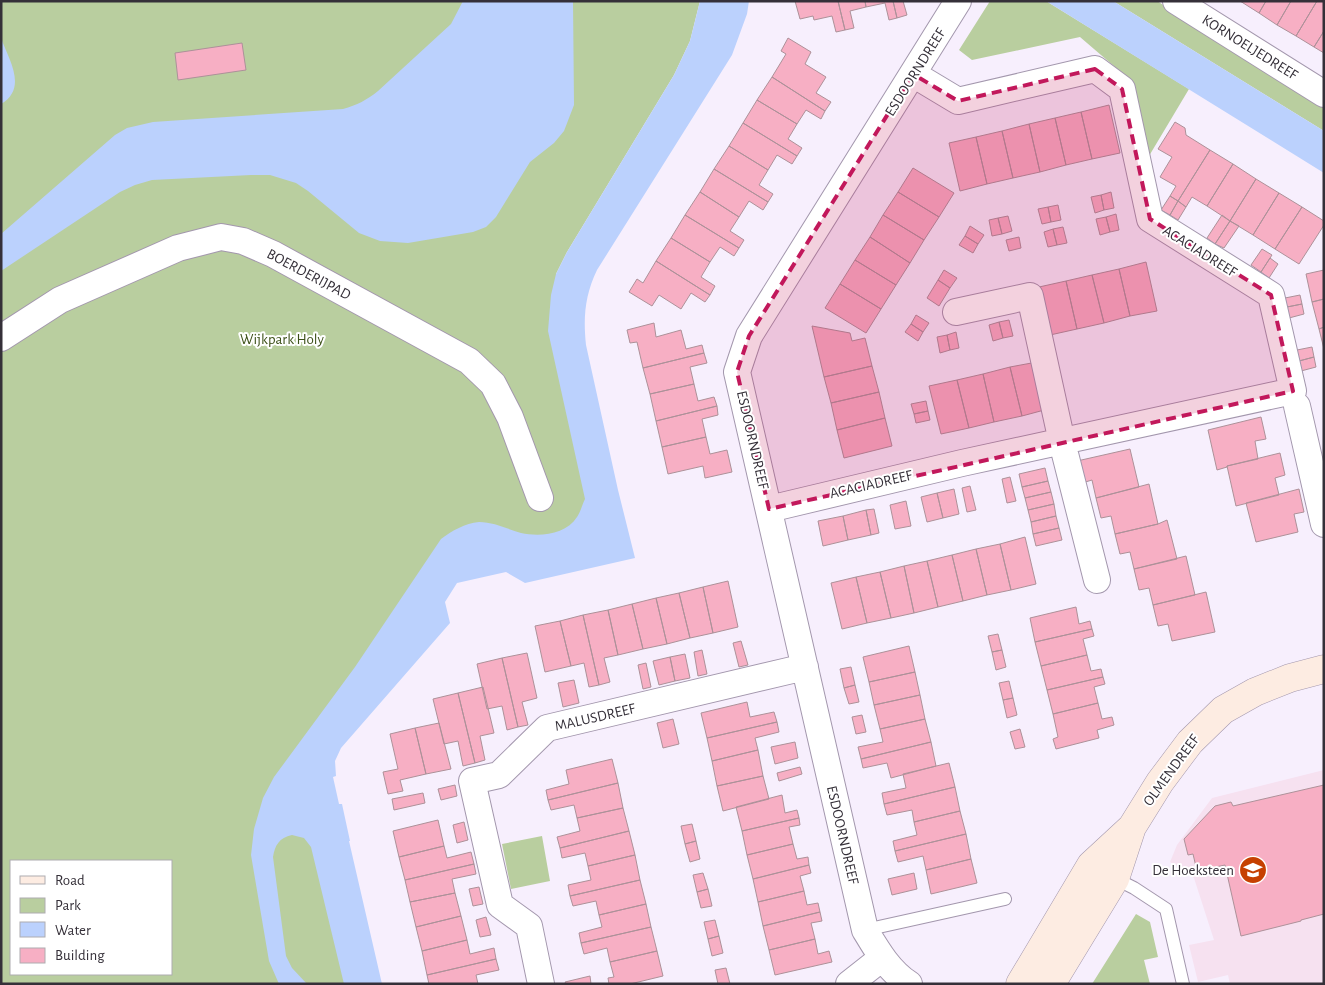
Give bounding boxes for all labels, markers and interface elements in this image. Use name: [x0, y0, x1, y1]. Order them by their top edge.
street label: KORNOELJEDREEF: [1199, 12, 1301, 83]
street label: ESDOORNDREEF: [882, 25, 949, 119]
street label: ACACIADREEF: [1160, 223, 1240, 280]
street label: BOERDERIJPAD: [264, 246, 353, 303]
park label: Wijkpark Holy: [240, 332, 325, 347]
street label: ESDOORNDREEF: [734, 389, 771, 491]
street label: ACACIADREEF: [828, 468, 914, 501]
street label: MALUSDREEF: [553, 701, 637, 734]
street label: OLMENDREEF: [1141, 731, 1202, 809]
street label: ESDOORNDREEF: [824, 784, 861, 886]
school or university icon: De Hoeksteen: [1238, 855, 1268, 885]
legend: [10, 860, 172, 975]
place label: De Hoeksteen: [1152, 863, 1234, 878]
text: Road: [55, 873, 85, 888]
text: Park: [55, 898, 81, 913]
text: Water: [55, 923, 91, 938]
text: Building: [55, 948, 105, 963]

